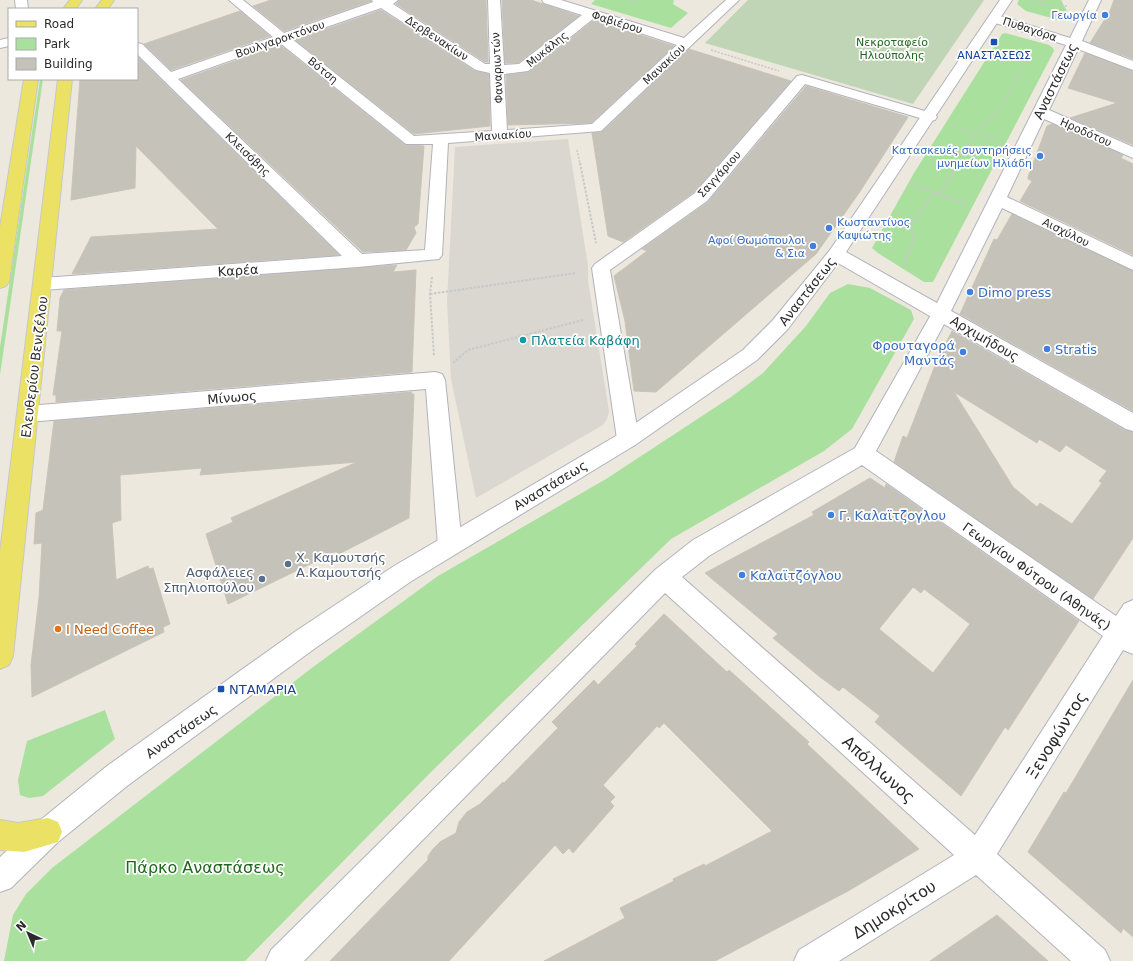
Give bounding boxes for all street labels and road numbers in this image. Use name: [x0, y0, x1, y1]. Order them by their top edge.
street label: Φαβιέρου: [590, 9, 644, 36]
street label: Δερβενακίων: [403, 13, 471, 64]
street label: Πυθαγόρα: [1001, 15, 1059, 44]
street label: Βουλγαροκτόνου: [234, 18, 327, 61]
street label: Μυκάλης: [524, 29, 571, 70]
street label: Φαναριωτών: [489, 32, 506, 104]
street label: Μανακίου: [640, 41, 688, 87]
street label: Αναστάσεως: [1030, 41, 1080, 122]
street label: Βότση: [305, 54, 340, 86]
street label: Ηροδότου: [1058, 115, 1114, 150]
street label: Μανιακίου: [474, 127, 532, 144]
street label: Κλεισόβης: [222, 130, 273, 179]
street label: Σαγγάριου: [695, 148, 744, 200]
street label: Αισχύλου: [1040, 216, 1091, 249]
street label: Αναστάσεως: [776, 254, 839, 329]
street label: Καρέα: [217, 262, 259, 279]
street label: Ελευθερίου Βενιζέλου: [18, 295, 51, 439]
street label: Αρχιμήδους: [948, 313, 1022, 364]
street label: Μίνωος: [207, 388, 257, 407]
street label: Αναστάσεως: [511, 458, 590, 513]
street label: Γεωργίου Φύτρου (Αθηνάς): [960, 519, 1114, 633]
street label: Ξενοφώντος: [1022, 688, 1091, 782]
street label: Αναστάσεως: [143, 701, 220, 761]
street label: Απόλλωνος: [839, 732, 919, 807]
street label: Δημοκρίτου: [849, 876, 939, 943]

